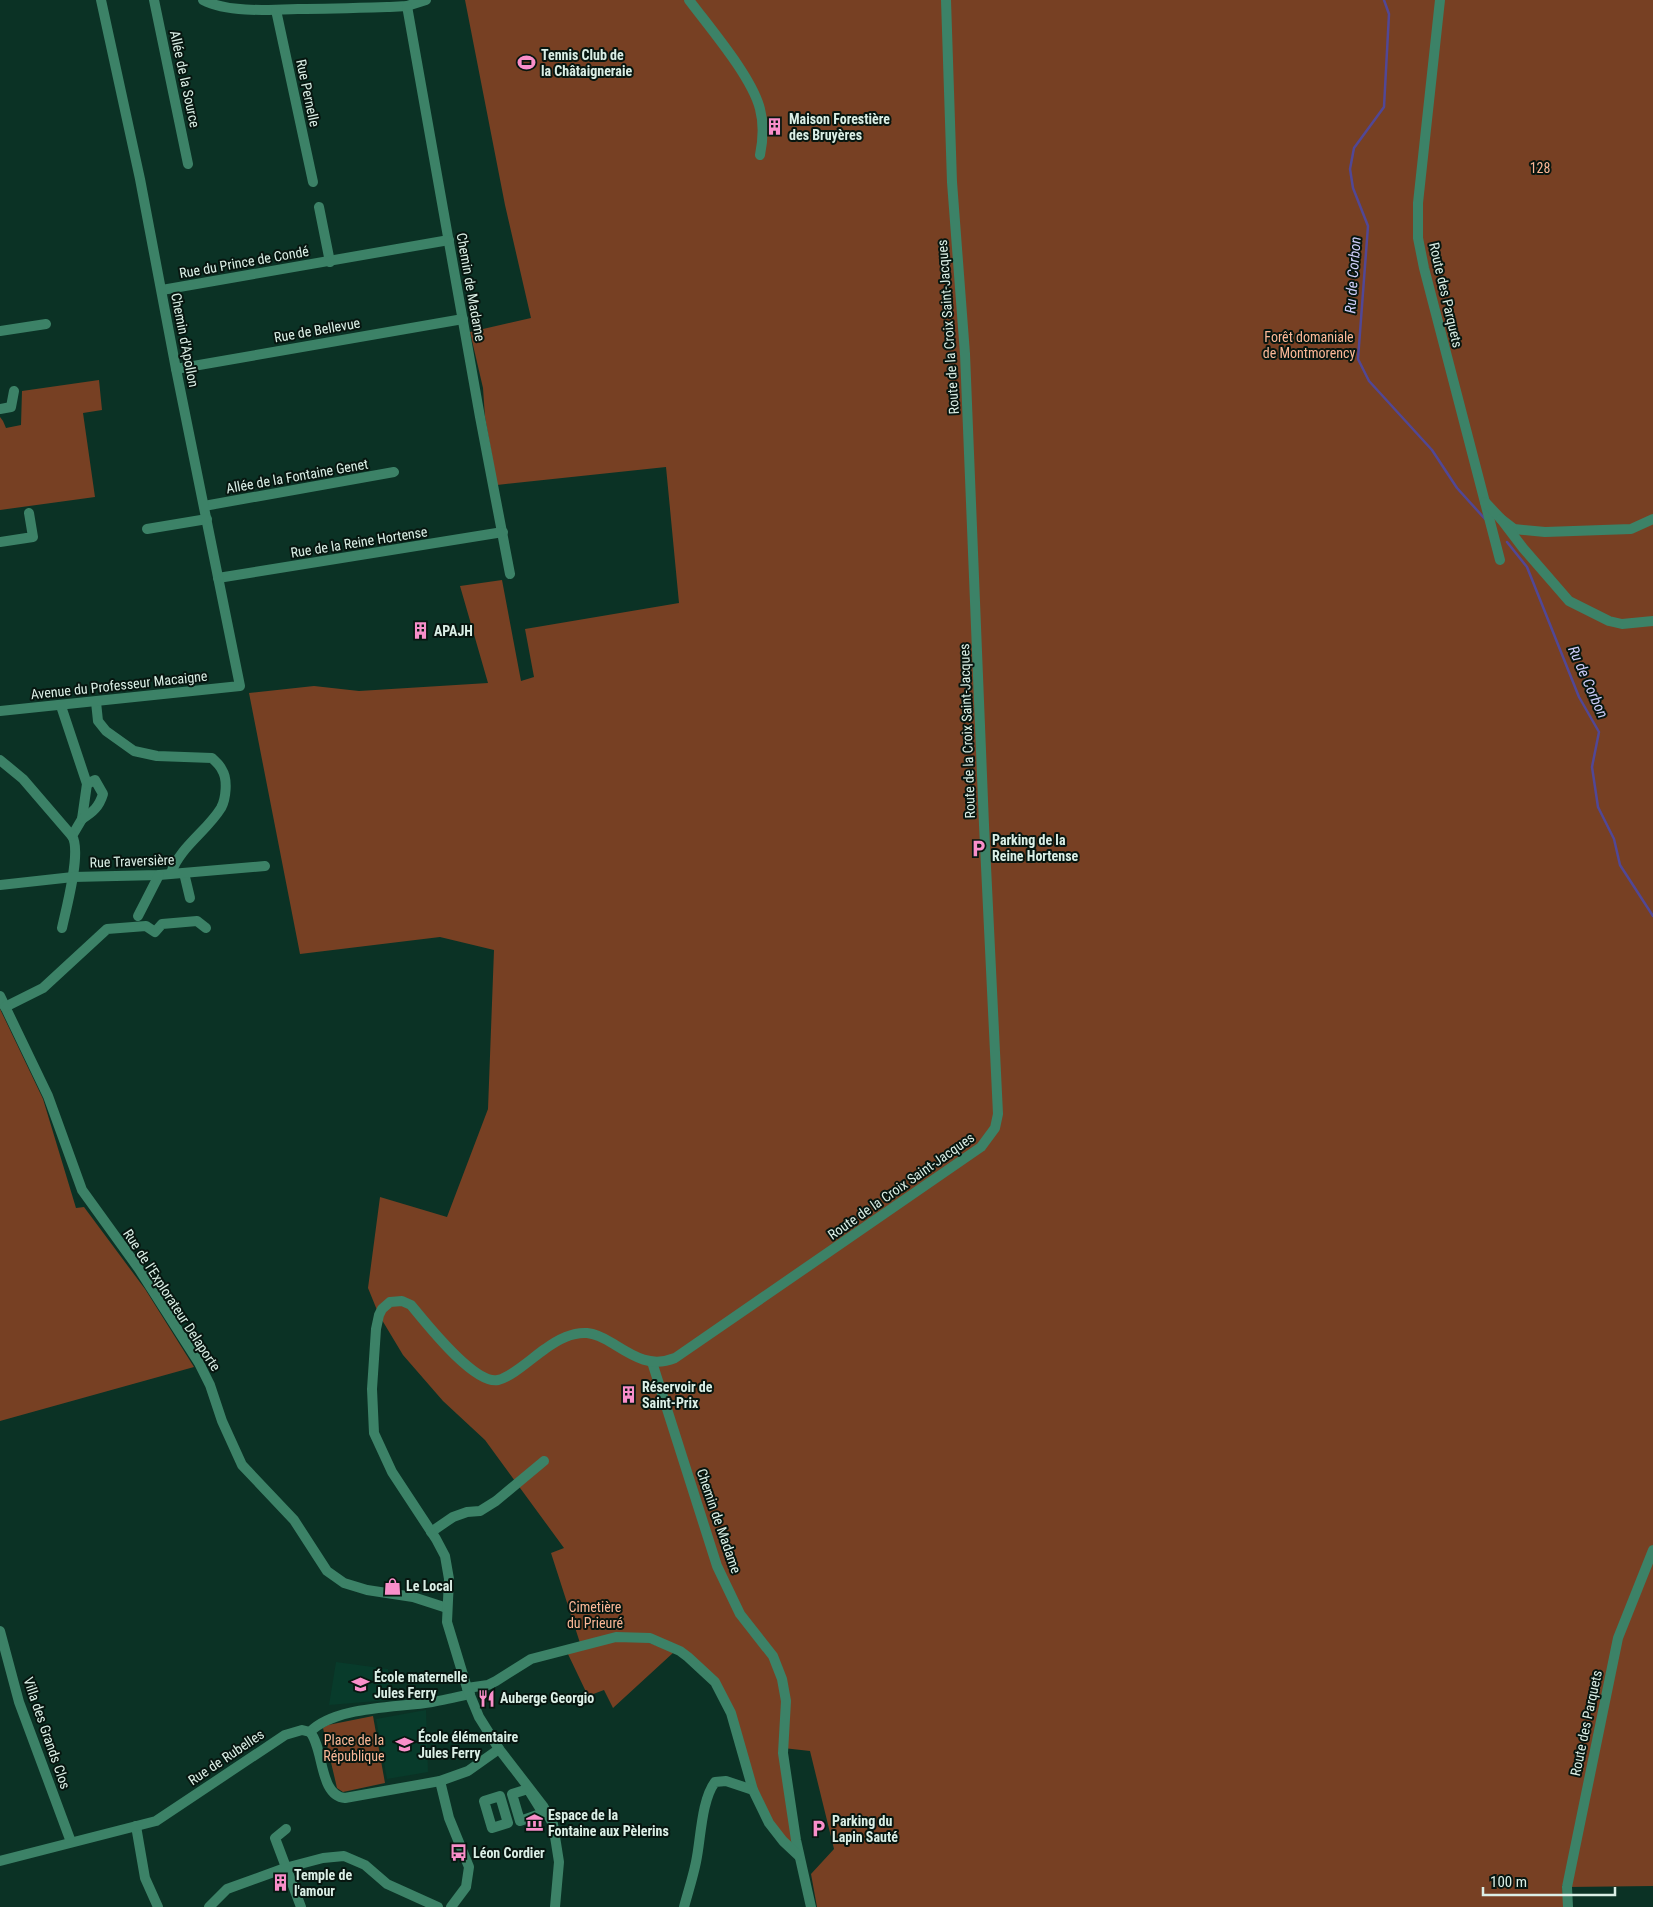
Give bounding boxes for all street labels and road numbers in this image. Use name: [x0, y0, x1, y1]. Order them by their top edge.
street label: Allée de la Source: [167, 29, 203, 129]
street label: Rue Pernelle: [293, 58, 323, 129]
street label: Chemin de Madame: [454, 232, 488, 343]
street label: Route de la Croix Saint-Jacques: [934, 239, 962, 415]
street label: Route des Parquets: [1426, 241, 1466, 349]
street label: Rue du Prince de Condé: [178, 243, 310, 281]
street label: Chemin d'Apollon: [168, 291, 202, 389]
street label: Rue de Bellevue: [273, 314, 362, 345]
street label: Allée de la Fontaine Genet: [225, 456, 369, 496]
street label: Rue de la Reine Hortense: [289, 523, 429, 561]
street label: Route de la Croix Saint-Jacques: [956, 643, 978, 819]
street label: Avenue du Professeur Macaigne: [30, 668, 209, 702]
street label: Rue Traversière: [89, 852, 175, 870]
street label: Route de la Croix Saint-Jacques: [825, 1129, 977, 1243]
street label: Rue de l'Explorateur Delaporte: [120, 1226, 224, 1374]
street label: Chemin de Madame: [694, 1467, 745, 1576]
street label: Route des Parquets: [1567, 1669, 1605, 1777]
street label: Villa des Grands Clos: [20, 1675, 74, 1791]
street label: Rue de Rubelles: [185, 1726, 267, 1788]

